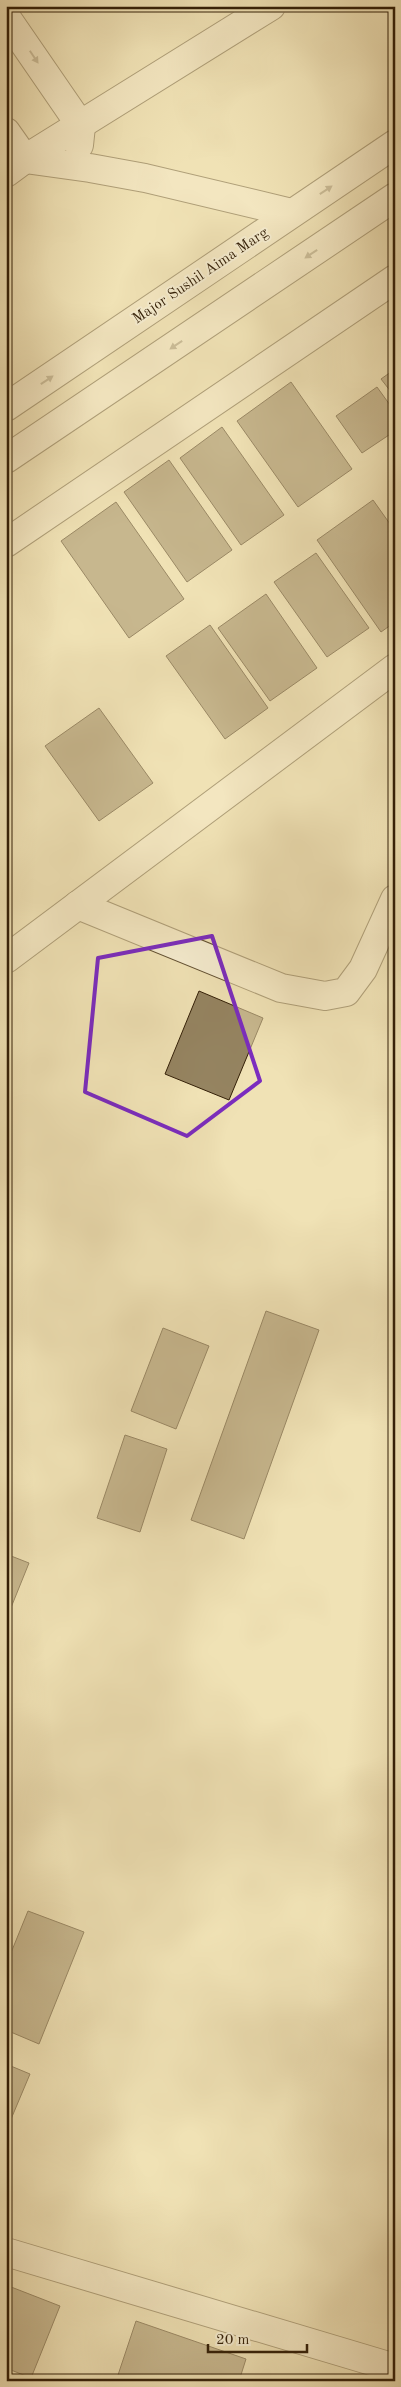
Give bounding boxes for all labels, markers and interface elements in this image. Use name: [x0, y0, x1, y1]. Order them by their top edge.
one-way arrow: [29, 50, 39, 64]
one-way arrow: [319, 185, 333, 195]
street label: Major Sushil Aima Marg: [130, 225, 271, 327]
one-way arrow: [304, 249, 318, 259]
one-way arrow: [169, 340, 183, 350]
one-way arrow: [40, 375, 53, 385]
scale bar: [208, 2322, 307, 2354]
text: 20 m: [216, 2333, 250, 2348]

